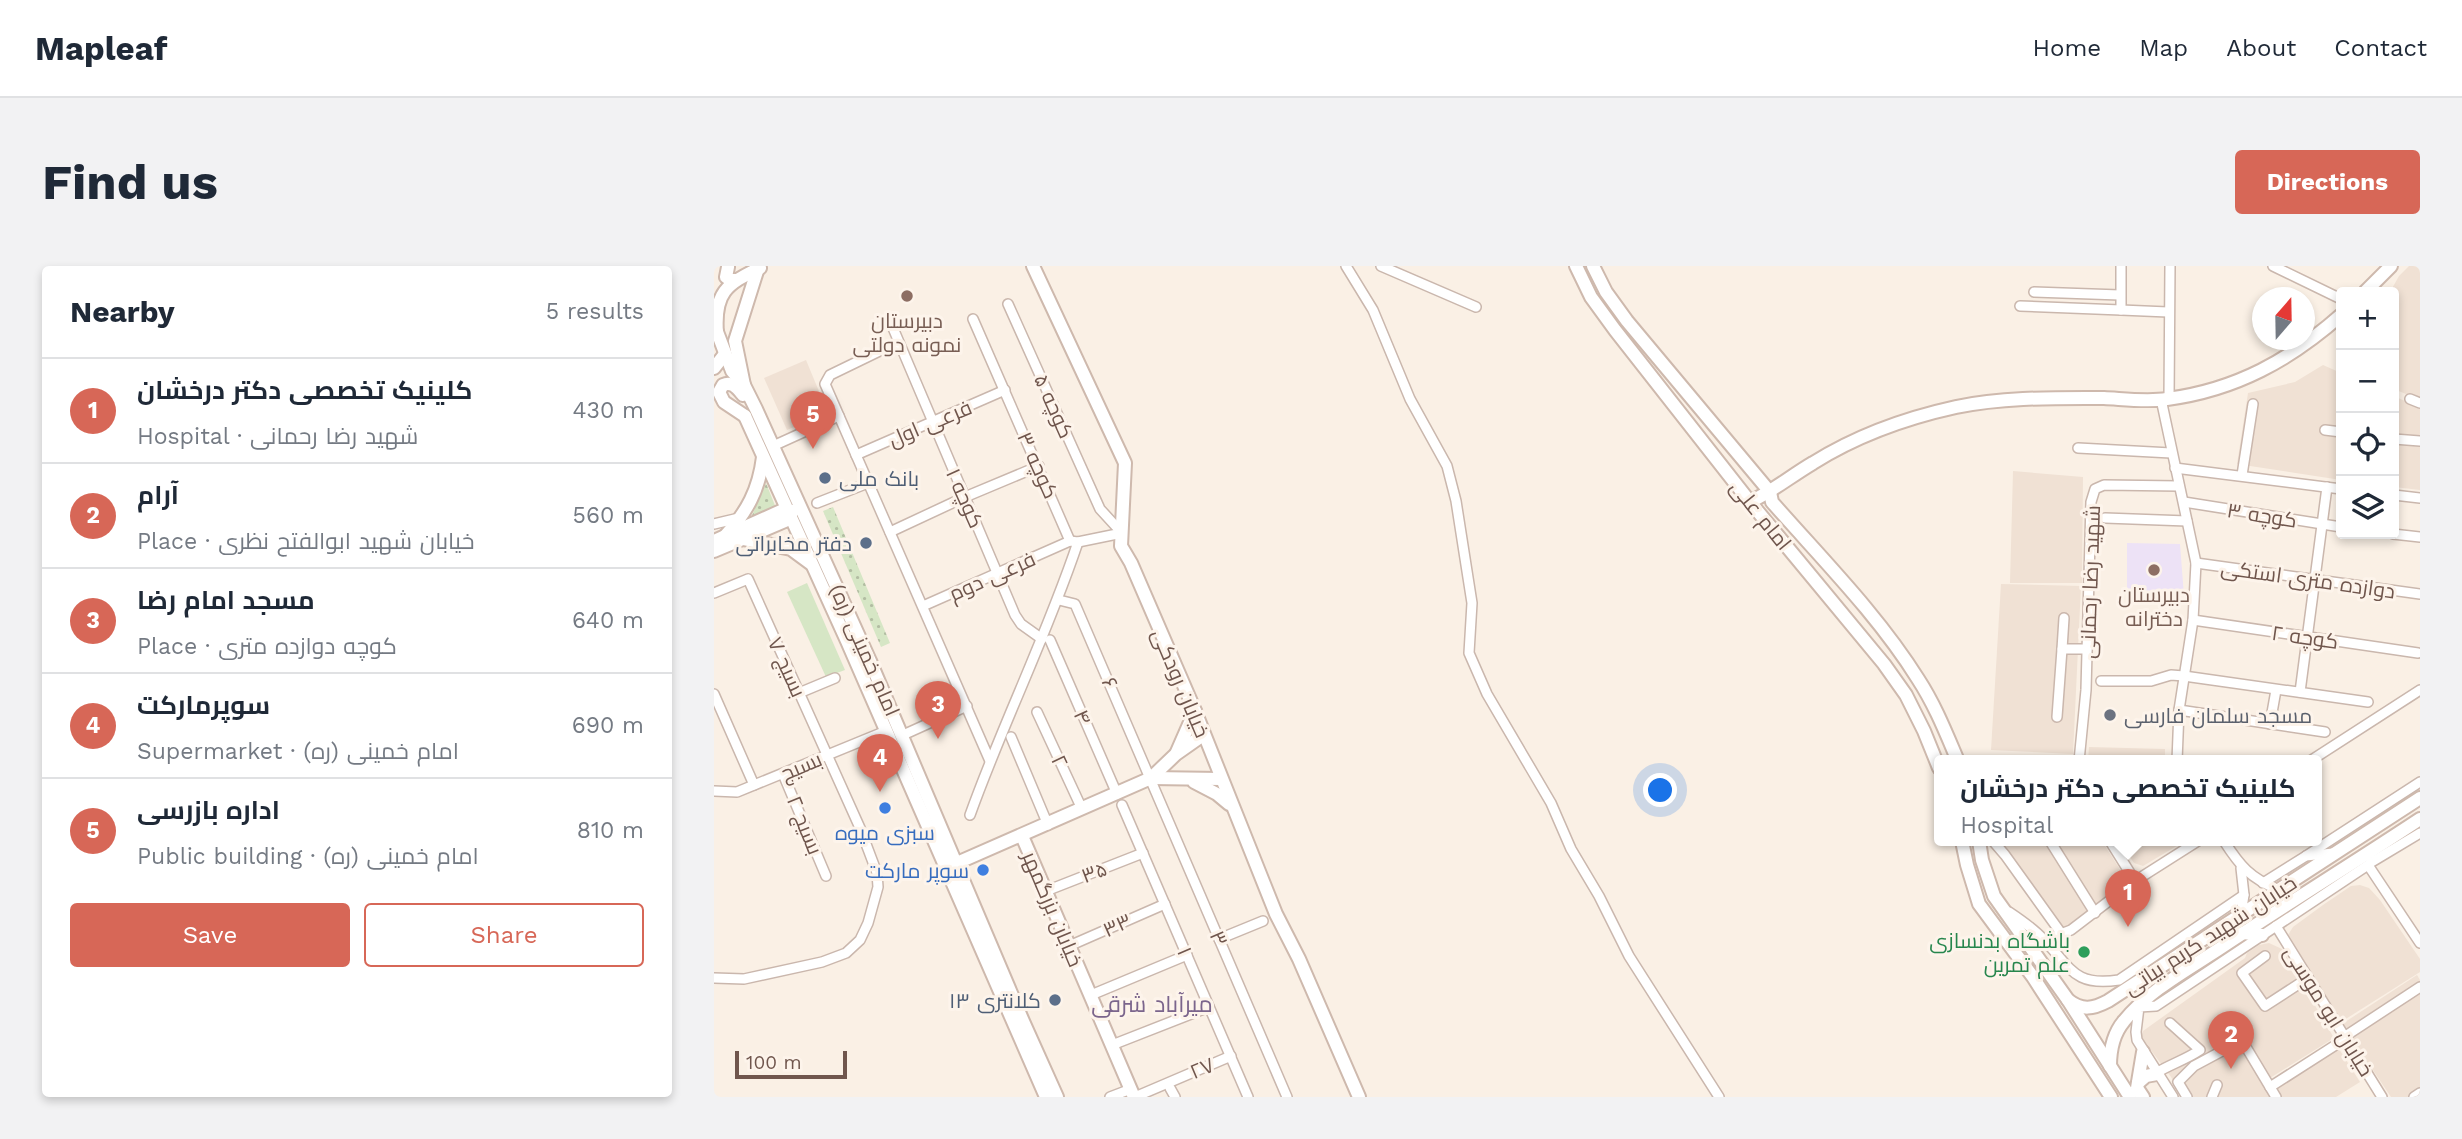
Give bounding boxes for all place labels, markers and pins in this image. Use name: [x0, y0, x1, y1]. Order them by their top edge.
marker: دبیرستان نمونه دولتی: [899, 288, 915, 304]
place label: دبیرستان نمونه دولتی: [853, 308, 961, 358]
pin: 5: [790, 391, 836, 449]
place label: بانک ملی: [839, 466, 919, 492]
marker: بانک ملی: [817, 470, 833, 486]
place label: دفتر مخابراتی: [735, 531, 852, 557]
marker: دفتر مخابراتی: [858, 535, 874, 551]
marker: دبیرستان دخترانه: [2146, 562, 2162, 578]
place label: دبیرستان دخترانه: [2118, 582, 2190, 631]
pin: 3: [915, 681, 961, 739]
place label: مسجد سلمان فارسی: [2124, 703, 2312, 729]
marker: مسجد سلمان فارسی: [2102, 707, 2118, 723]
pin: 4: [857, 734, 903, 792]
marker: سبزی میوه: [877, 800, 893, 816]
place label: سبزی میوه: [835, 820, 935, 846]
place label: سوپر مارکت: [865, 858, 969, 885]
marker: سوپر مارکت: [975, 862, 991, 878]
pin: 1: [2105, 869, 2151, 927]
place label: باشگاه بدنسازی علم تمرین: [1929, 928, 2070, 979]
marker: باشگاه بدنسازی علم تمرین: [2076, 944, 2092, 960]
place label: کلانتری ۱۳: [949, 988, 1041, 1014]
marker: کلانتری ۱۳: [1047, 992, 1063, 1008]
pin: 2: [2208, 1011, 2254, 1069]

